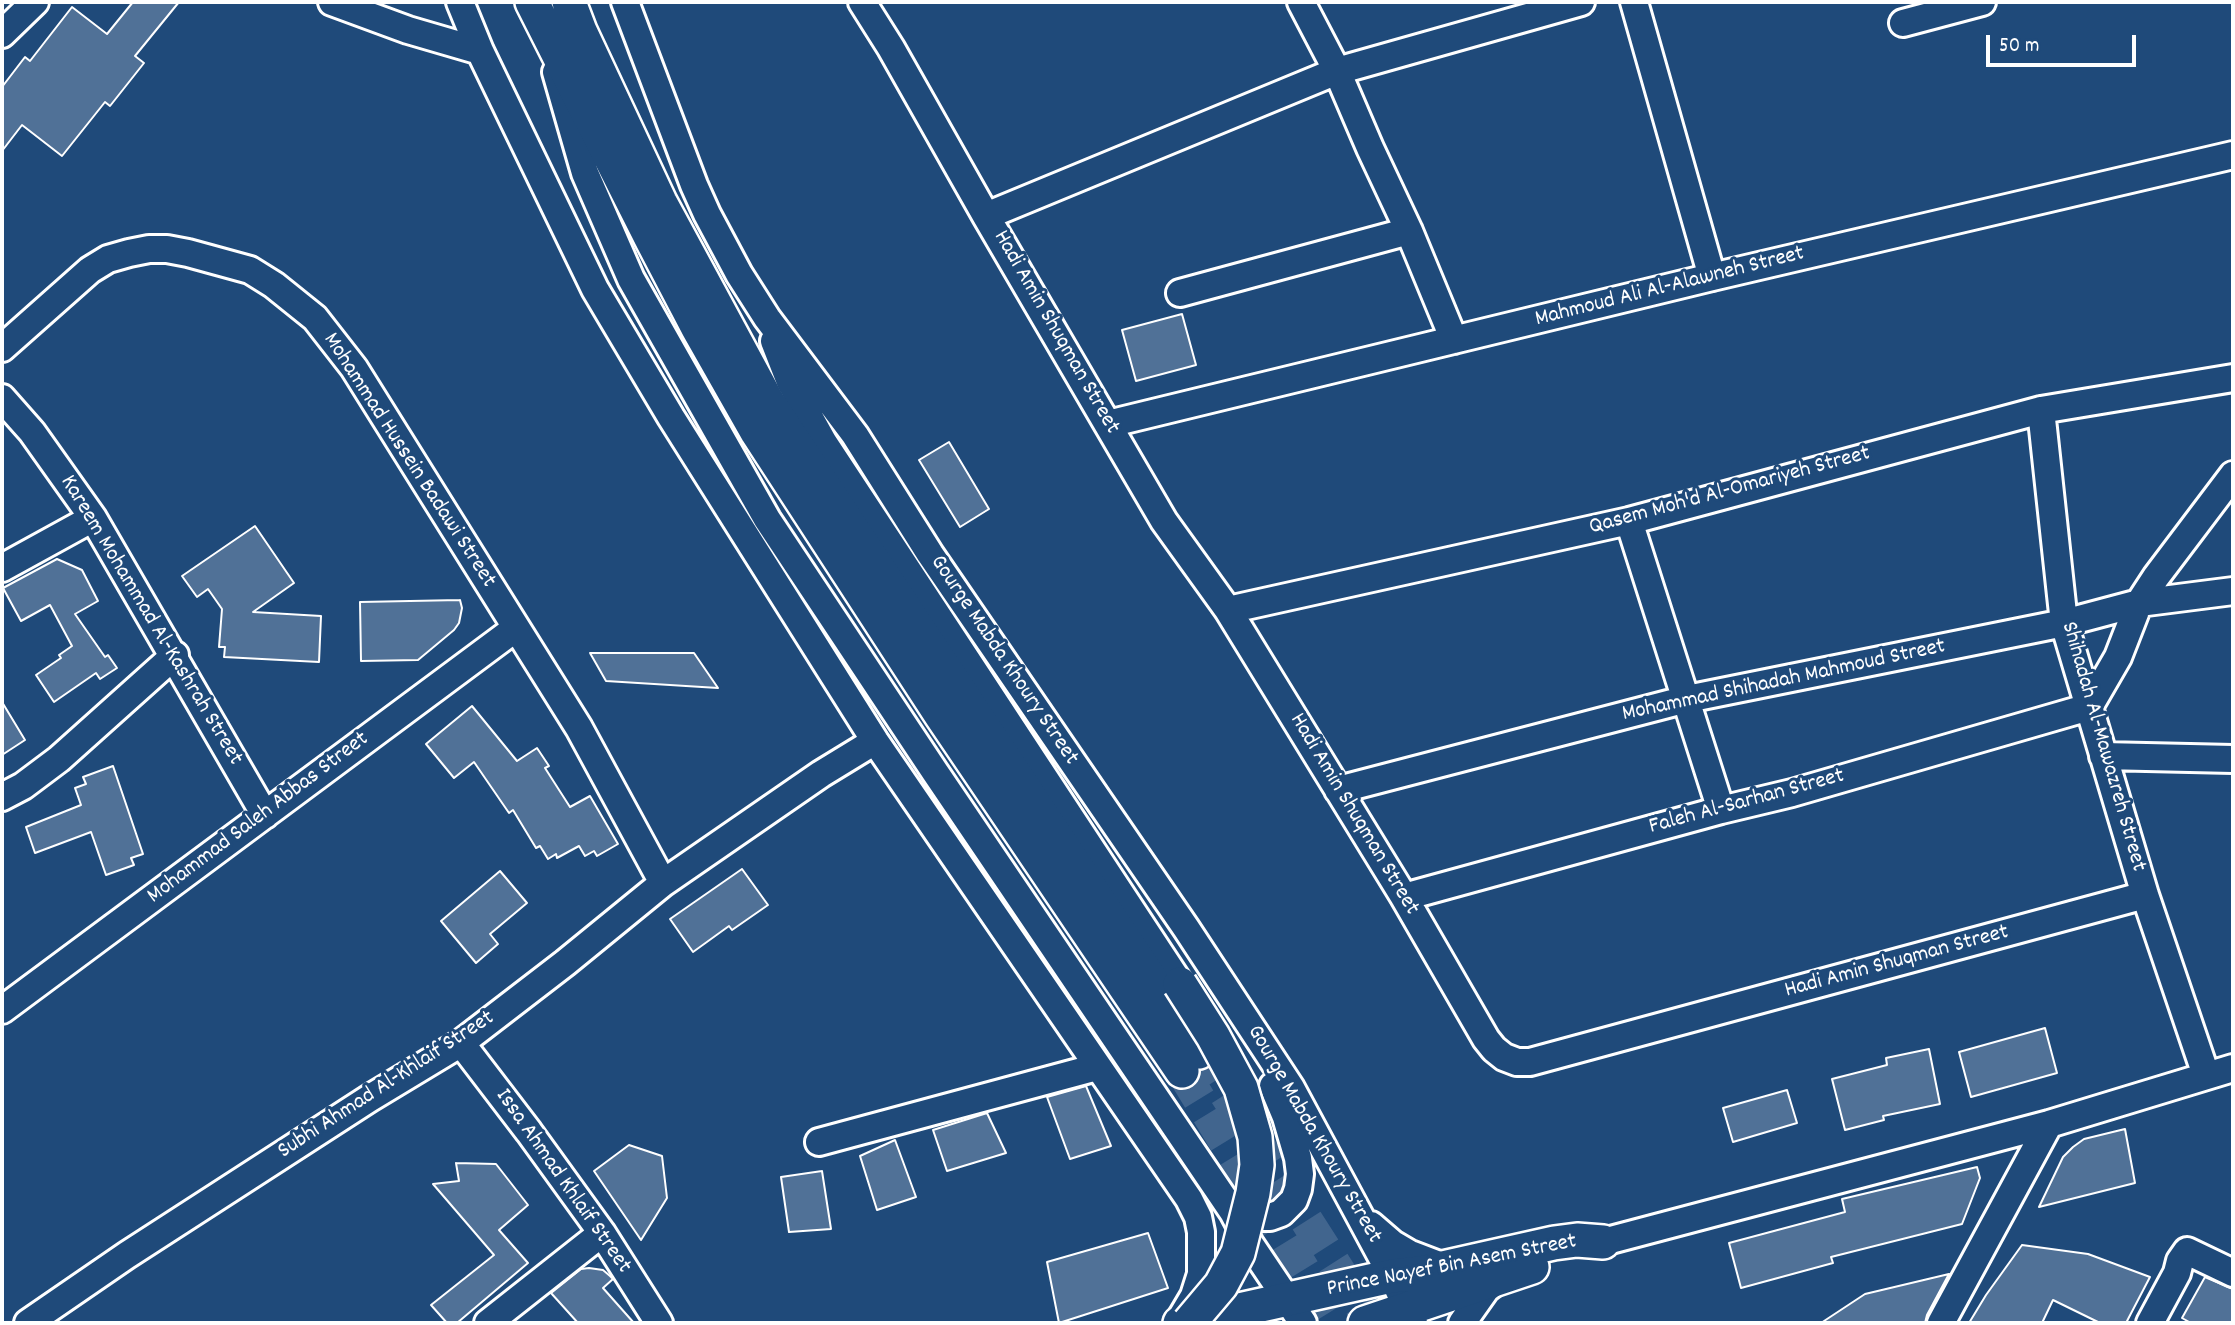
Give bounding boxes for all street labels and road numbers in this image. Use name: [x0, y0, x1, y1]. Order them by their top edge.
street label: Hadi Amin Shuqman Street: [985, 226, 1125, 440]
street label: Mahmoud Ali Al-Alawneh Street: [1533, 241, 1807, 335]
street label: Mohammad Hussein Badawi Street: [315, 328, 501, 594]
street label: Qasem Moh'd Al-Omariyeh Street: [1587, 441, 1873, 543]
street label: Kareem Mohammad Al-Kashrah Street: [52, 471, 248, 771]
street label: Gourge Mabda Khoury Street: [922, 551, 1084, 771]
street label: Shihadah Al-Mawazreh Street: [2053, 619, 2151, 875]
street label: Mohammad Shihadah Mahmoud Street: [1620, 634, 1948, 730]
street label: Hadi Amin Shuqman Street: [1282, 709, 1424, 921]
street label: Mohammad Saleh Abbas Street: [143, 727, 375, 911]
street label: Faleh Al-Sarhan Street: [1646, 764, 1848, 842]
street label: Hadi Amin Shuqman Street: [1782, 920, 2012, 1006]
street label: Subhi Ahmad Al-Khlaif Street: [274, 1006, 500, 1166]
street label: Gourge Mabda Khoury Street: [1239, 1021, 1387, 1249]
street label: Issa Ahmad Khlaif Street: [488, 1084, 636, 1280]
street label: Prince Nayef Bin Asem Street: [1325, 1229, 1579, 1305]

